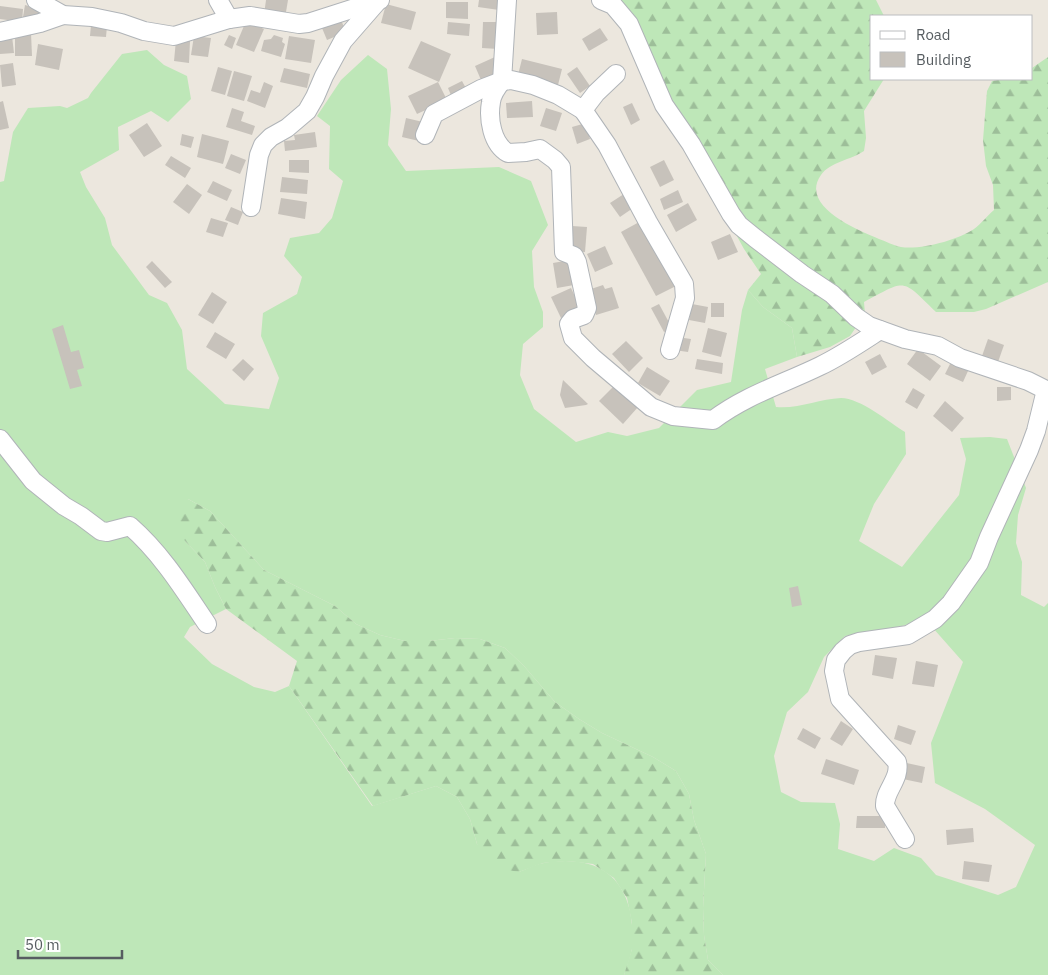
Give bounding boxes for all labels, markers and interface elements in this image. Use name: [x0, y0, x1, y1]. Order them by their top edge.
legend: [870, 15, 1033, 80]
text: Road: [916, 25, 951, 44]
text: Building: [916, 50, 971, 69]
scale bar: [18, 928, 121, 960]
text: 50 m: [25, 935, 60, 954]

